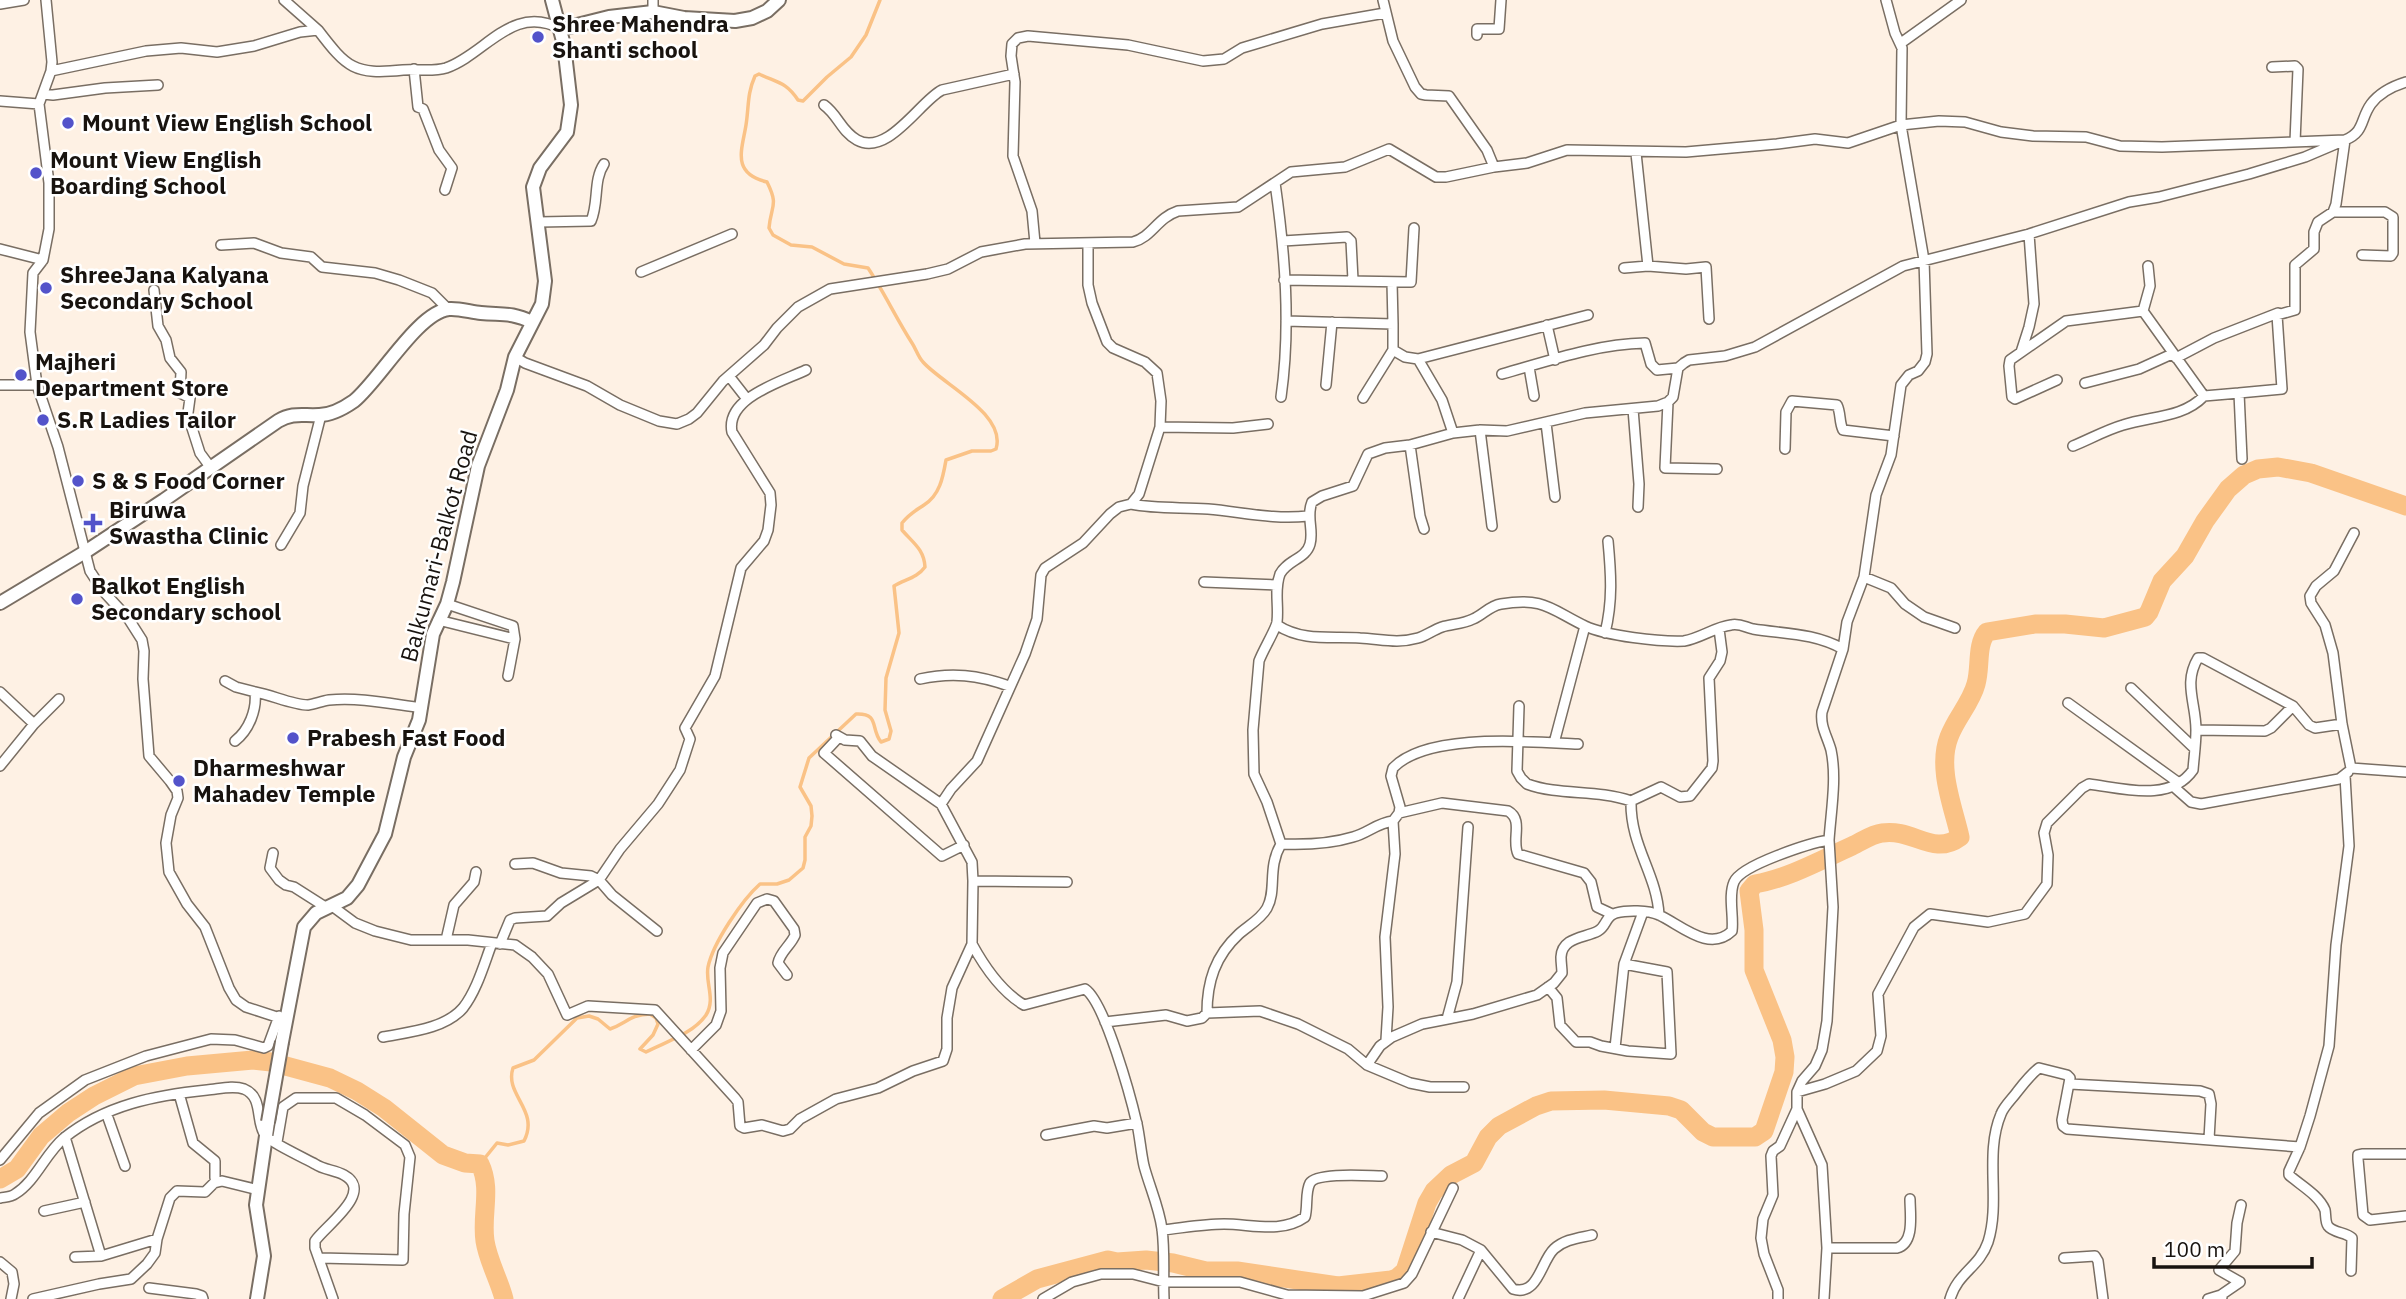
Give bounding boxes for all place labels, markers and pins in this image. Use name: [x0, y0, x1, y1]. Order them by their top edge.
place label: Shree Mahendra Shanti school: [552, 8, 729, 64]
marker: Shree Mahendra Shanti school: [530, 29, 546, 45]
place label: Mount View English School: [82, 107, 372, 137]
marker: Mount View English School: [60, 115, 76, 131]
place label: Mount View English Boarding School: [50, 144, 262, 200]
marker: Mount View English Boarding School: [28, 165, 44, 181]
place label: ShreeJana Kalyana Secondary School: [60, 259, 269, 315]
marker: ShreeJana Kalyana Secondary School: [38, 280, 54, 296]
place label: Majheri Department Store: [35, 346, 229, 402]
marker: Majheri Department Store: [13, 367, 29, 383]
place label: S.R Ladies Tailor: [57, 404, 236, 434]
marker: S.R Ladies Tailor: [35, 412, 51, 428]
place label: S & S Food Corner: [92, 465, 285, 495]
marker: S & S Food Corner: [70, 473, 86, 489]
place label: Biruwa Swastha Clinic: [109, 494, 269, 550]
marker: Biruwa Swastha Clinic: [83, 513, 103, 533]
place label: Balkot English Secondary school: [91, 570, 281, 626]
marker: Balkot English Secondary school: [69, 591, 85, 607]
place label: Prabesh Fast Food: [307, 722, 505, 752]
marker: Prabesh Fast Food: [285, 730, 301, 746]
place label: Dharmeshwar Mahadev Temple: [193, 752, 376, 808]
marker: Dharmeshwar Mahadev Temple: [171, 773, 187, 789]

